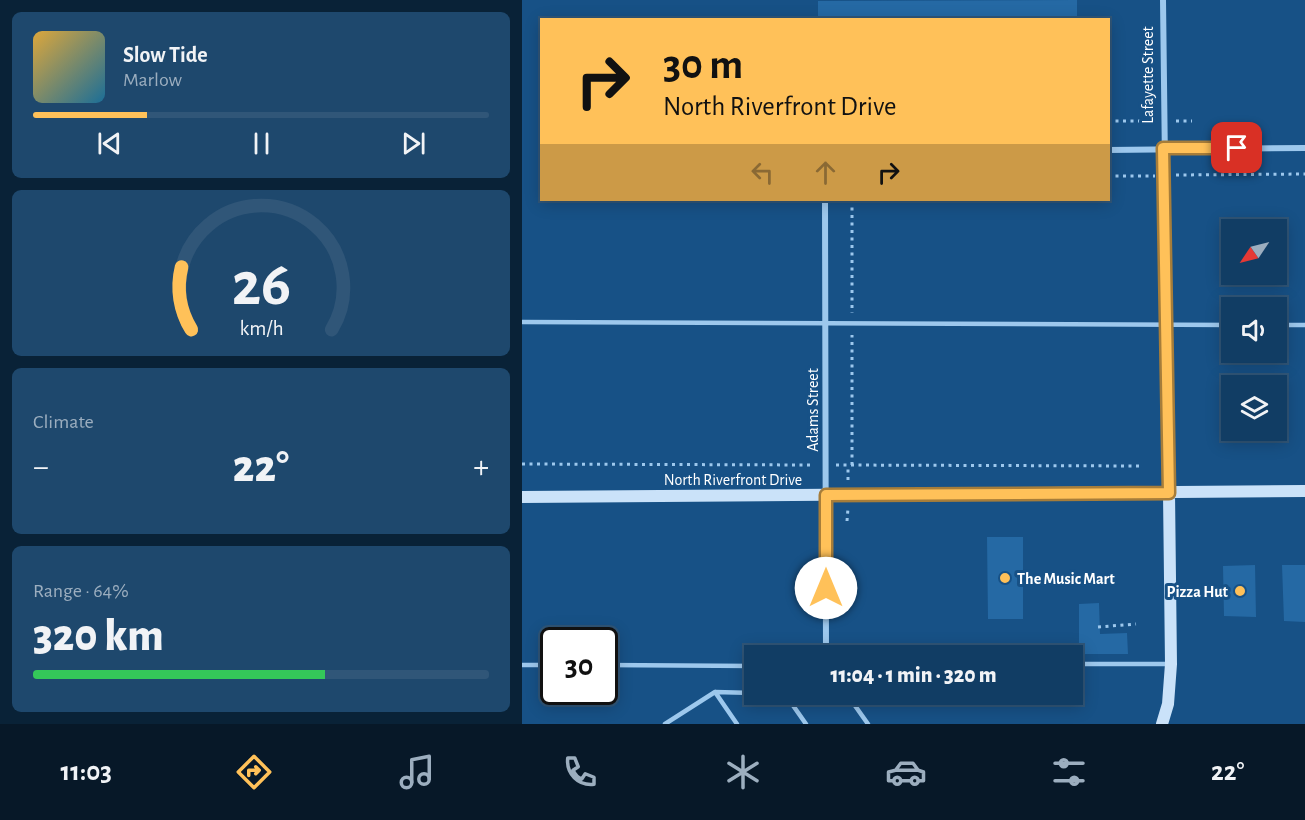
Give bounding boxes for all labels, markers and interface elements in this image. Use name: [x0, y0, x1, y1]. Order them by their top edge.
street label: Lafayette Street: [1140, 26, 1157, 124]
icon: right: [564, 42, 642, 120]
text: Slow Tide: [123, 44, 208, 66]
text: 30 m: [663, 44, 743, 86]
text: Marlow: [123, 70, 182, 90]
text: North Riverfront Drive: [663, 93, 896, 120]
pin: [1211, 122, 1262, 173]
icon: previous: [93, 127, 126, 160]
icon: pause: [245, 127, 278, 160]
icon: next: [397, 127, 430, 160]
icon: arrive: [1220, 131, 1253, 164]
icon: left: [746, 156, 779, 189]
icon: ahead: [809, 156, 842, 189]
icon: right: [872, 156, 905, 189]
north arrow: [1221, 219, 1287, 285]
map controls: [1221, 219, 1287, 441]
text: 26: [231, 254, 291, 316]
button: sound: [1221, 297, 1287, 363]
text: km/h: [239, 318, 283, 339]
street label: Adams Street: [805, 368, 821, 452]
button: layers: [1221, 375, 1287, 441]
text: Climate: [33, 412, 94, 432]
text: 22°: [233, 445, 289, 490]
text: −: [33, 451, 49, 484]
text: +: [473, 451, 489, 484]
street label: North Riverfront Drive: [664, 472, 802, 488]
position arrow: [794, 556, 858, 620]
marker: The Music Mart: [998, 571, 1012, 585]
place label: The Music Mart: [1017, 571, 1115, 587]
text: Range · 64%: [33, 581, 129, 601]
place label: Pizza Hut: [1167, 584, 1229, 600]
marker: Pizza Hut: [1233, 584, 1247, 598]
text: 320 km: [33, 614, 164, 659]
speed limit sign: 30: [540, 627, 618, 705]
text: 11:04 · 1 min · 320 m: [830, 664, 997, 686]
icon: directions: [233, 751, 275, 793]
icon: music: [396, 751, 438, 793]
icon: phone: [559, 751, 601, 793]
icon: climate: [722, 751, 764, 793]
icon: car: [885, 751, 927, 793]
icon: filters: [1048, 751, 1090, 793]
text: 11:03: [61, 758, 112, 785]
text: 22°: [1211, 758, 1244, 785]

